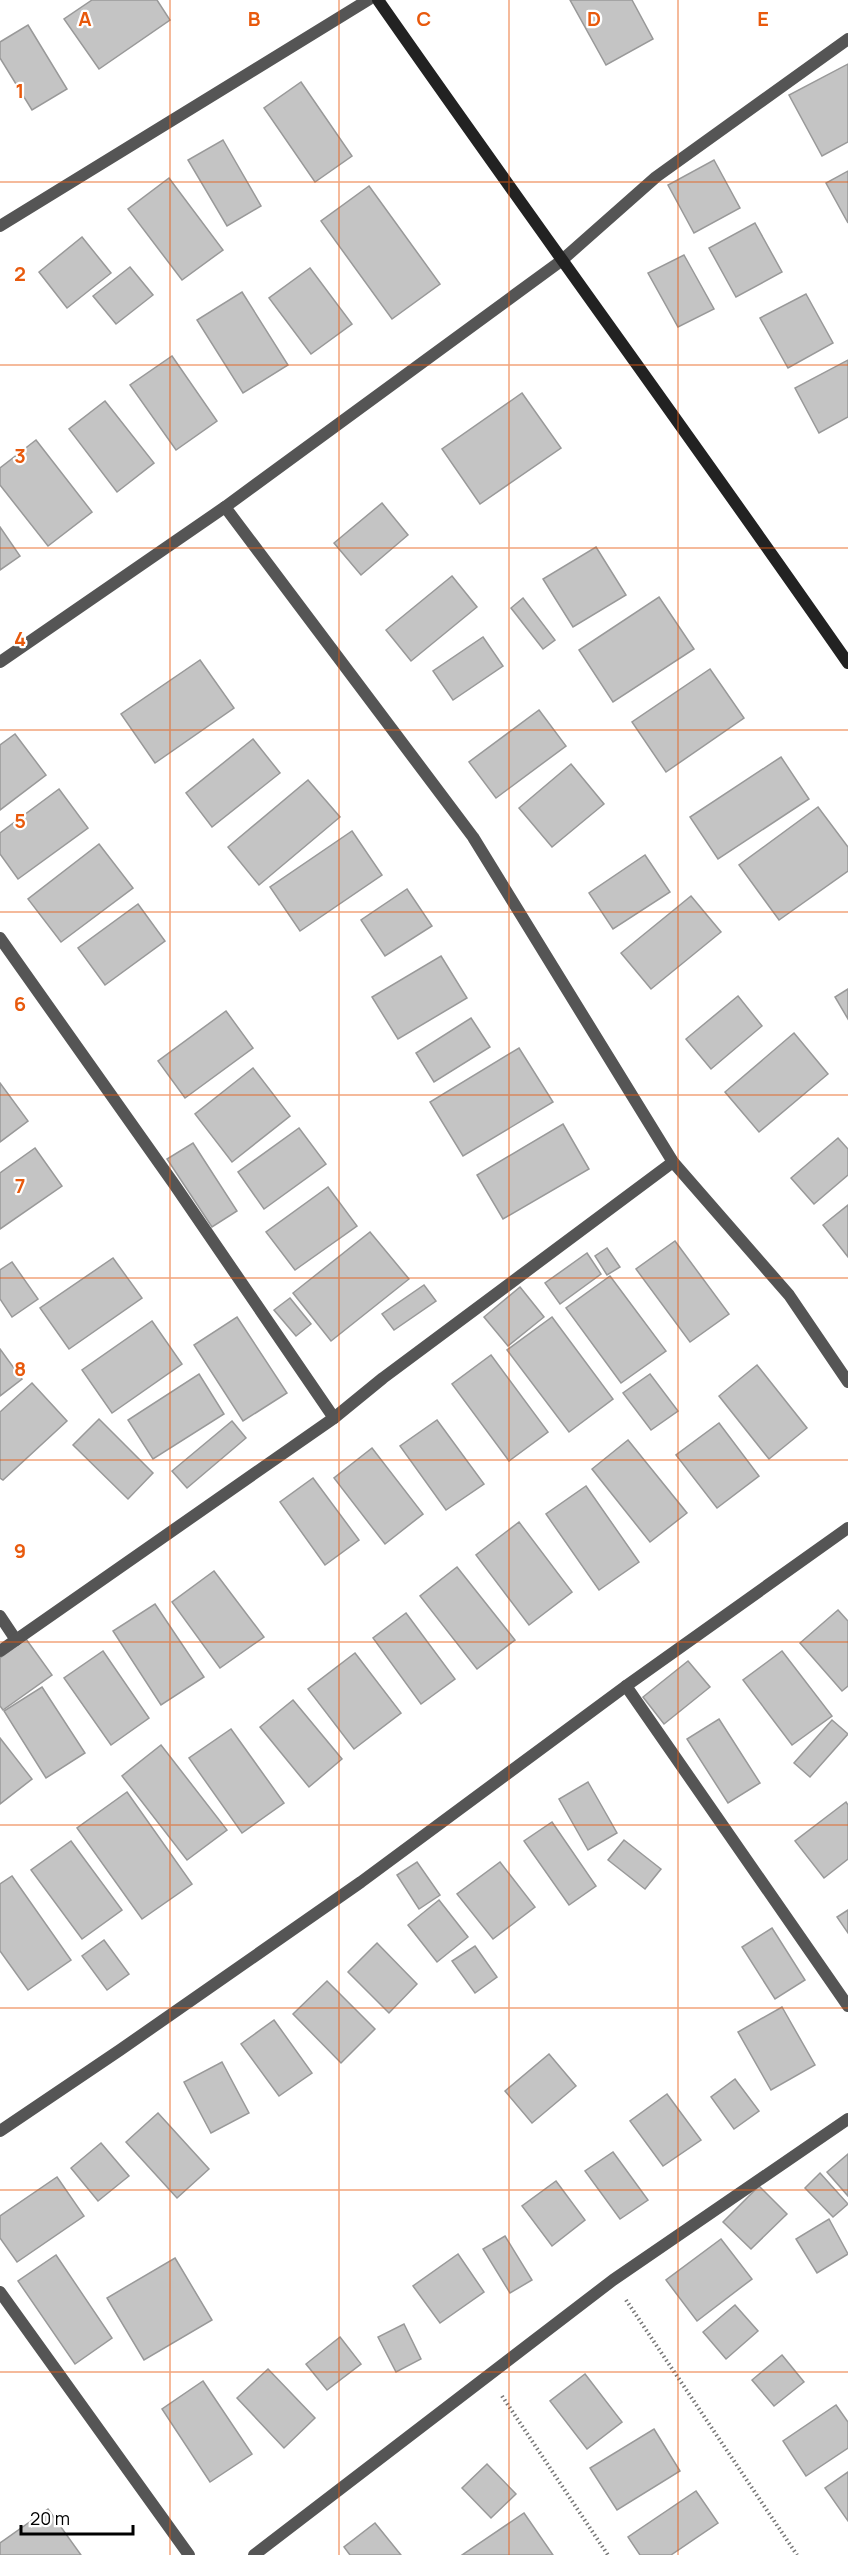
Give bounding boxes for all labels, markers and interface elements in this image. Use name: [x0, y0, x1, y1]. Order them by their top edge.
text: A: [78, 5, 92, 32]
text: B: [248, 5, 261, 32]
text: C: [417, 5, 431, 32]
text: D: [587, 5, 601, 32]
text: E: [757, 5, 769, 32]
text: 1: [16, 77, 24, 104]
text: 2: [14, 260, 26, 287]
text: 3: [14, 442, 26, 469]
text: 4: [14, 625, 26, 652]
text: 5: [14, 807, 26, 834]
text: 6: [14, 990, 26, 1017]
text: 7: [15, 1172, 25, 1199]
text: 8: [14, 1355, 26, 1382]
text: 9: [14, 1537, 26, 1564]
scale bar: [21, 2498, 134, 2536]
text: 20 m: [30, 2506, 70, 2530]

